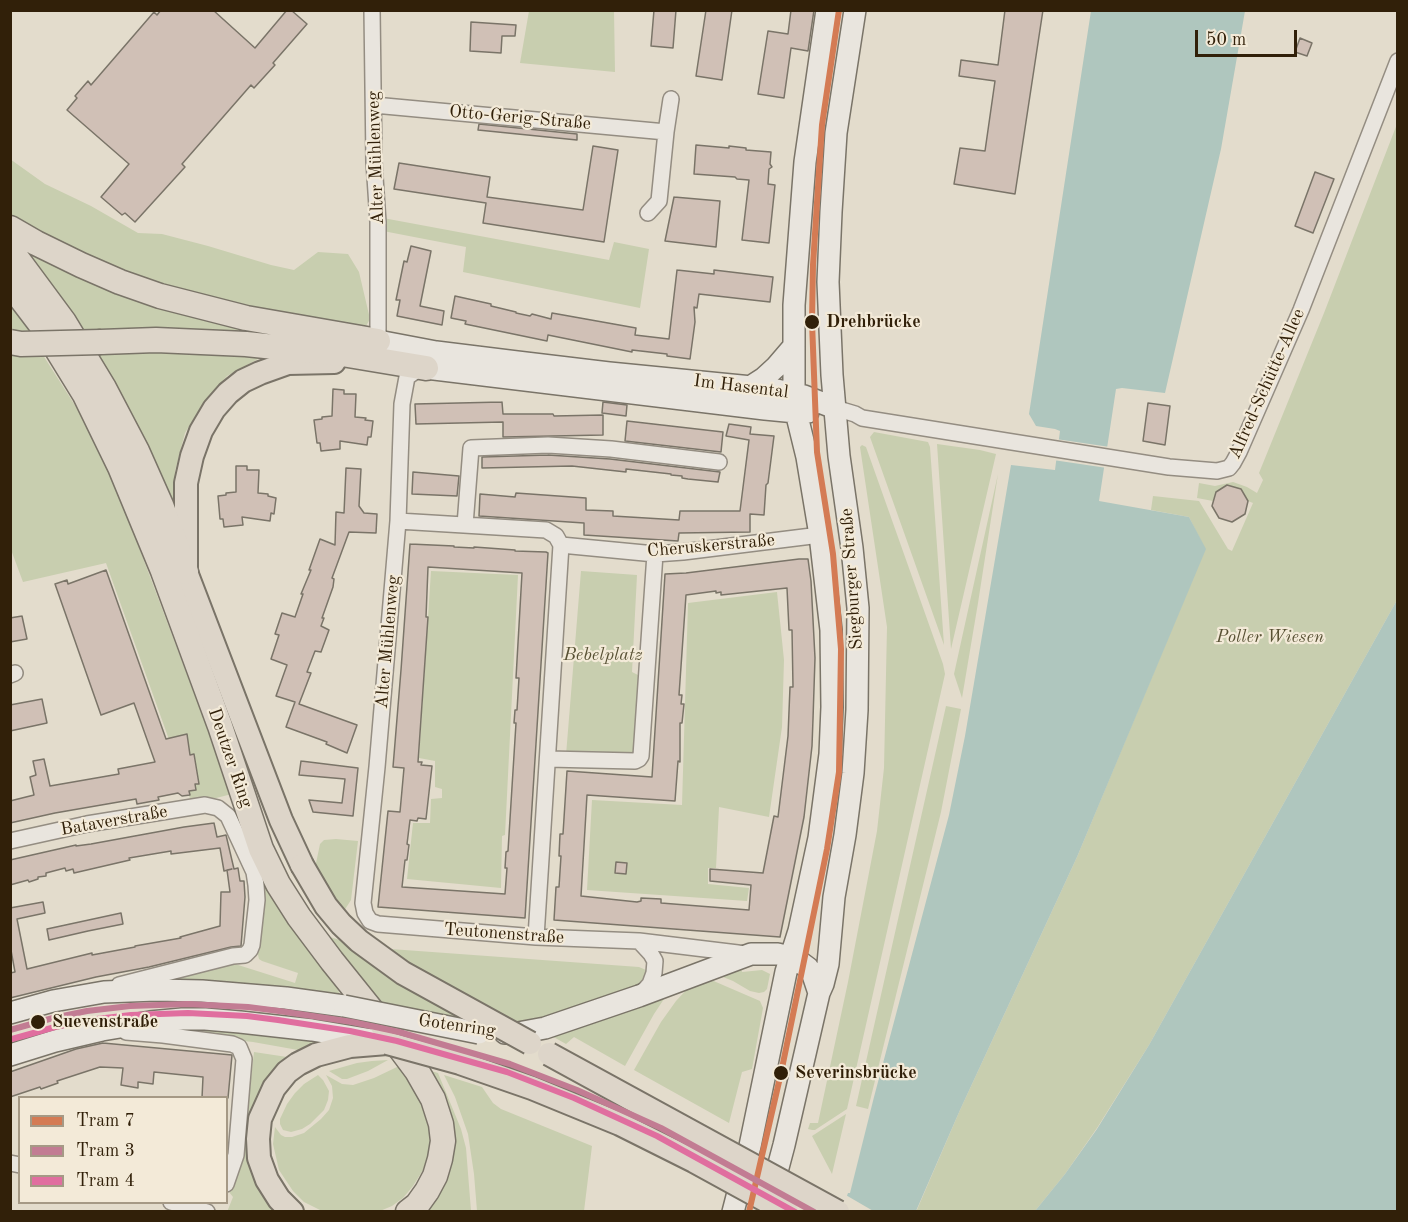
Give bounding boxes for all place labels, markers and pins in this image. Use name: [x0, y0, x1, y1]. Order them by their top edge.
place label: Drehbrücke: [826, 311, 921, 333]
marker: Drehbrücke: [803, 313, 821, 331]
place label: Suevenstraße: [52, 1011, 158, 1033]
marker: Suevenstraße: [29, 1013, 47, 1031]
place label: Severinsbrücke: [795, 1062, 917, 1084]
marker: Severinsbrücke: [772, 1064, 790, 1082]

